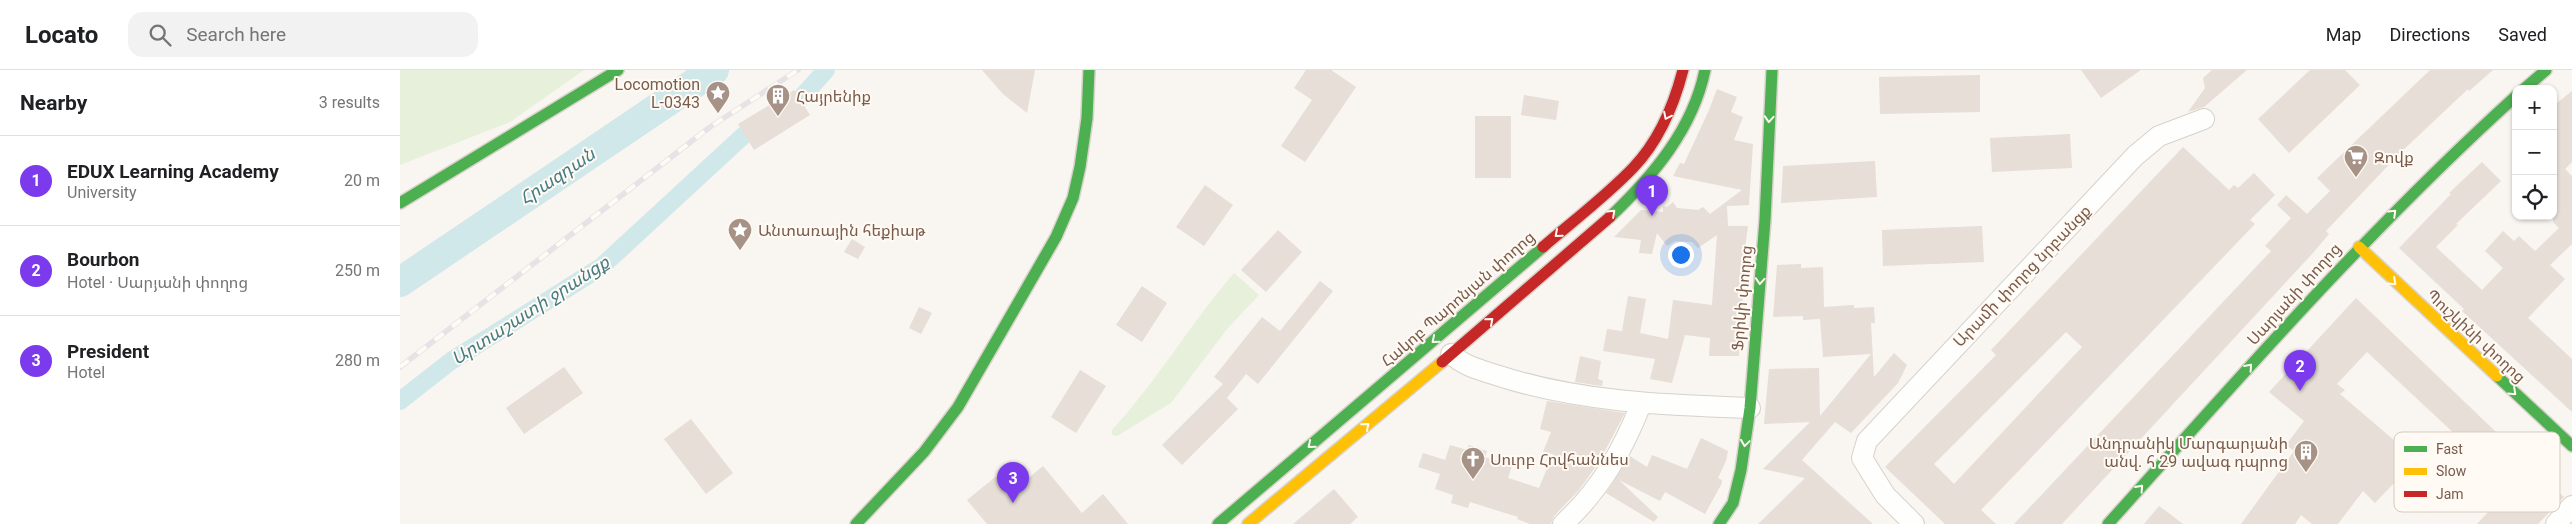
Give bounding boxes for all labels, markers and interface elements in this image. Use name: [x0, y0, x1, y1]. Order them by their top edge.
search box: [128, 12, 478, 57]
text: Locato: [25, 21, 98, 49]
icon: search: [146, 21, 174, 49]
text: Search here: [186, 23, 286, 46]
text: Map: [2326, 24, 2361, 45]
text: Directions: [2389, 24, 2470, 45]
text: Saved: [2498, 24, 2547, 45]
place label: Locomotion L-0343: [615, 75, 700, 112]
place icon: Locomotion L-0343: [705, 80, 731, 114]
building icon: Հայրենիք: [765, 83, 791, 117]
map controls: [2512, 85, 2557, 220]
button: +: [2512, 85, 2557, 130]
place label: Հայրենիք: [796, 87, 871, 106]
text: Nearby: [20, 91, 87, 115]
text: 3 results: [319, 93, 380, 112]
one-way arrow: [1663, 110, 1673, 119]
one-way arrow: [1764, 115, 1775, 123]
button: −: [2512, 130, 2557, 175]
water label: Հրազդան: [515, 143, 600, 210]
supermarket icon: Զովք: [2343, 144, 2369, 178]
place label: Զովք: [2374, 148, 2414, 167]
text: EDUX Learning Academy: [67, 160, 279, 183]
text: 1: [31, 171, 41, 190]
text: 20 m: [344, 171, 380, 190]
pin: 1: [1636, 175, 1668, 216]
button: locate: [2512, 175, 2557, 220]
text: University: [67, 183, 137, 202]
street label: Արամի փողոց նրբանցք: [1949, 201, 2095, 351]
one-way arrow: [1606, 210, 1615, 219]
one-way arrow: [2387, 210, 2396, 219]
place icon: Անտառային հեքիաթ: [727, 217, 753, 251]
place label: Անտառային հեքիաթ: [758, 221, 926, 240]
street label: Հակոբ Պարոնյան փողոց: [1377, 227, 1539, 371]
one-way arrow: [1555, 229, 1564, 238]
street label: Սարյանի փողոց: [2243, 239, 2345, 349]
your location: [1668, 242, 1694, 268]
street label: Ֆրիկի փողոց: [1728, 244, 1756, 352]
text: Bourbon: [67, 248, 140, 271]
water label: Արտաշատի ջրանցք: [447, 250, 614, 370]
text: 2: [31, 261, 41, 280]
text: 250 m: [335, 261, 380, 280]
text: Hotel · Սարյանի փողոց: [67, 273, 248, 292]
one-way arrow: [2388, 276, 2397, 285]
one-way arrow: [1755, 277, 1766, 285]
street label: Պուշկինի փողոց: [2423, 285, 2529, 387]
one-way arrow: [1485, 318, 1494, 327]
one-way arrow: [1432, 335, 1441, 343]
text: President: [67, 340, 149, 363]
pin: 2: [2284, 350, 2316, 391]
text: 3: [31, 351, 41, 370]
text: 280 m: [335, 351, 380, 370]
text: Hotel: [67, 363, 105, 382]
one-way arrow: [2244, 364, 2253, 373]
one-way arrow: [2507, 386, 2516, 395]
one-way arrow: [1361, 423, 1370, 432]
legend: [2394, 432, 2560, 512]
place label: Անդրանիկ Մարգարյանի անվ. հ 29 ավագ դպրոց: [2089, 434, 2288, 471]
one-way arrow: [1740, 438, 1750, 447]
building icon: Անդրանիկ Մարգարյանի անվ. հ 29 ավագ դպրոց: [2293, 439, 2319, 473]
one-way arrow: [1308, 440, 1317, 448]
text: Fast: [2436, 441, 2463, 457]
church icon: Սուրբ Հովհաննես: [1460, 446, 1486, 480]
place label: Սուրբ Հովհաննես: [1490, 450, 1629, 469]
pin: 3: [997, 462, 1029, 503]
text: Slow: [2436, 463, 2467, 479]
one-way arrow: [2135, 484, 2144, 493]
text: Jam: [2436, 486, 2464, 502]

